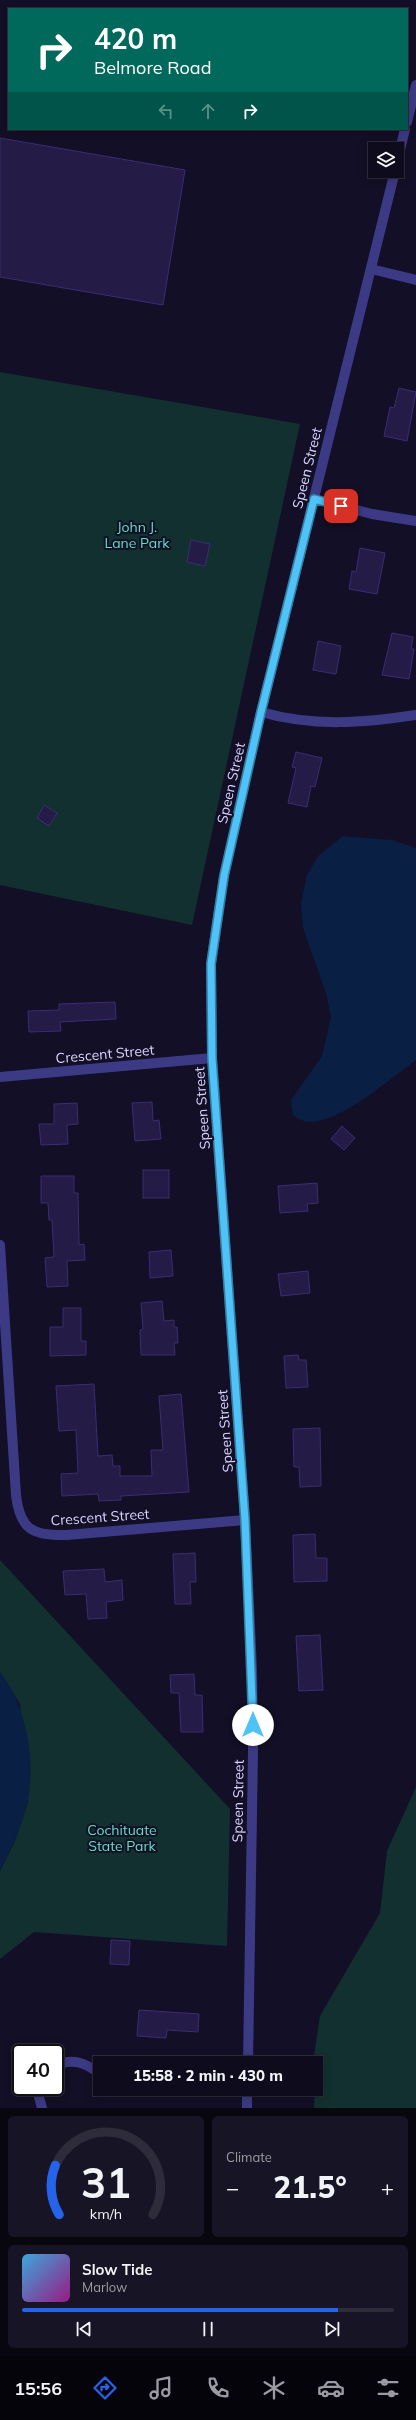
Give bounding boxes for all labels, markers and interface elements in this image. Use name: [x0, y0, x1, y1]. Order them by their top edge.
text: 420 m: [94, 21, 177, 56]
icon: right: [28, 24, 80, 76]
text: Belmore Road: [94, 56, 211, 79]
icon: left: [155, 100, 177, 122]
icon: ahead: [197, 100, 219, 122]
icon: right: [239, 100, 261, 122]
map controls: [368, 142, 404, 178]
button: layers: [368, 142, 404, 178]
street label: Speen Street: [288, 425, 326, 510]
pin: [324, 489, 358, 523]
icon: arrive: [330, 495, 352, 517]
park label: John J. Lane Park: [105, 518, 170, 552]
street label: Speen Street: [213, 740, 249, 825]
street label: Crescent Street: [55, 1041, 155, 1067]
street label: Speen Street: [190, 1066, 214, 1150]
street label: Speen Street: [213, 1389, 237, 1473]
street label: Crescent Street: [50, 1505, 150, 1529]
position arrow: [232, 1704, 274, 1746]
street label: Speen Street: [228, 1759, 248, 1843]
park label: Cochituate State Park: [87, 1821, 157, 1855]
speed limit sign: 40: [12, 2044, 64, 2096]
text: 15:58 · 2 min · 430 m: [133, 2066, 283, 2085]
text: Climate: [226, 2149, 272, 2165]
text: 31: [81, 2155, 131, 2207]
text: 21.5°: [273, 2168, 347, 2206]
text: −: [226, 2174, 239, 2202]
text: +: [381, 2174, 394, 2202]
text: km/h: [90, 2204, 122, 2222]
text: Slow Tide: [82, 2260, 152, 2279]
text: Marlow: [82, 2279, 127, 2295]
icon: previous: [73, 2318, 95, 2340]
icon: pause: [197, 2318, 219, 2340]
icon: next: [321, 2318, 343, 2340]
icon: directions: [91, 2374, 119, 2402]
icon: music: [147, 2374, 175, 2402]
icon: phone: [204, 2374, 232, 2402]
icon: climate: [260, 2374, 288, 2402]
icon: car: [317, 2374, 345, 2402]
icon: filters: [374, 2374, 402, 2402]
text: 15:56: [14, 2377, 62, 2400]

